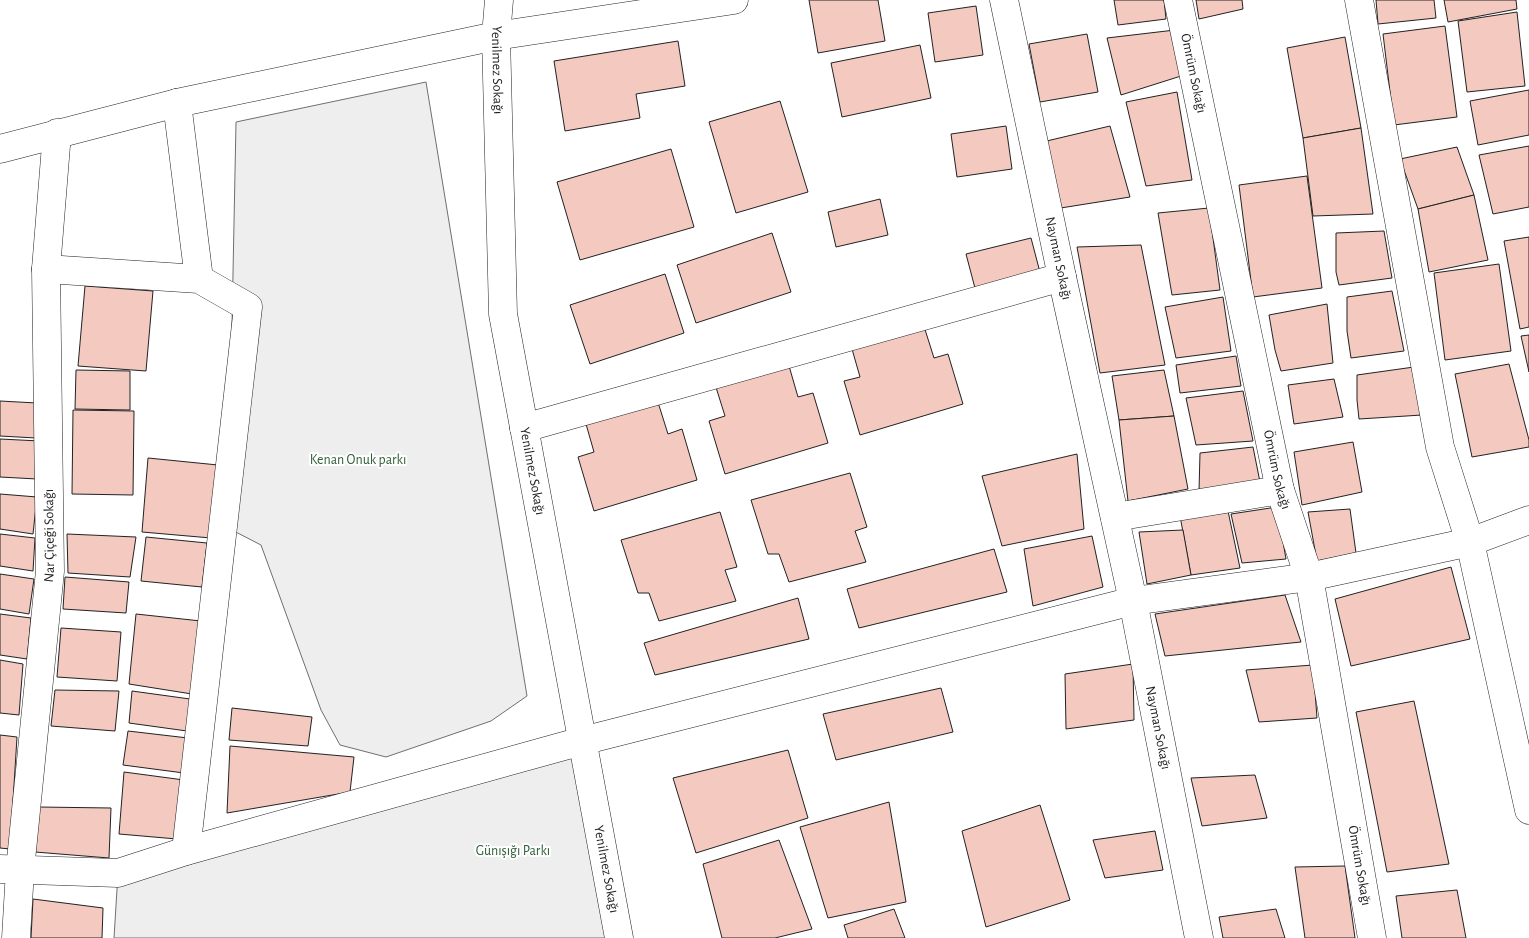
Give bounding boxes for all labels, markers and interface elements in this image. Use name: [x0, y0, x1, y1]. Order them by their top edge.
street label: Yenilmez Sokağı: [489, 25, 505, 114]
street label: Ömrüm Sokağı: [1178, 32, 1208, 115]
street label: Nayman Sokağı: [1043, 216, 1074, 301]
street label: Yenilmez Sokağı: [517, 426, 547, 516]
street label: Ömrüm Sokağı: [1261, 428, 1293, 511]
park label: Kenan Onuk parkı: [310, 453, 406, 467]
street label: Nar Çiçeği Sokağı: [42, 489, 57, 583]
street label: Nayman Sokağı: [1143, 685, 1173, 771]
street label: Yenilmez Sokağı: [591, 824, 621, 914]
street label: Ömrüm Sokağı: [1345, 824, 1373, 907]
park label: Günışığı Parkı: [476, 844, 550, 858]

